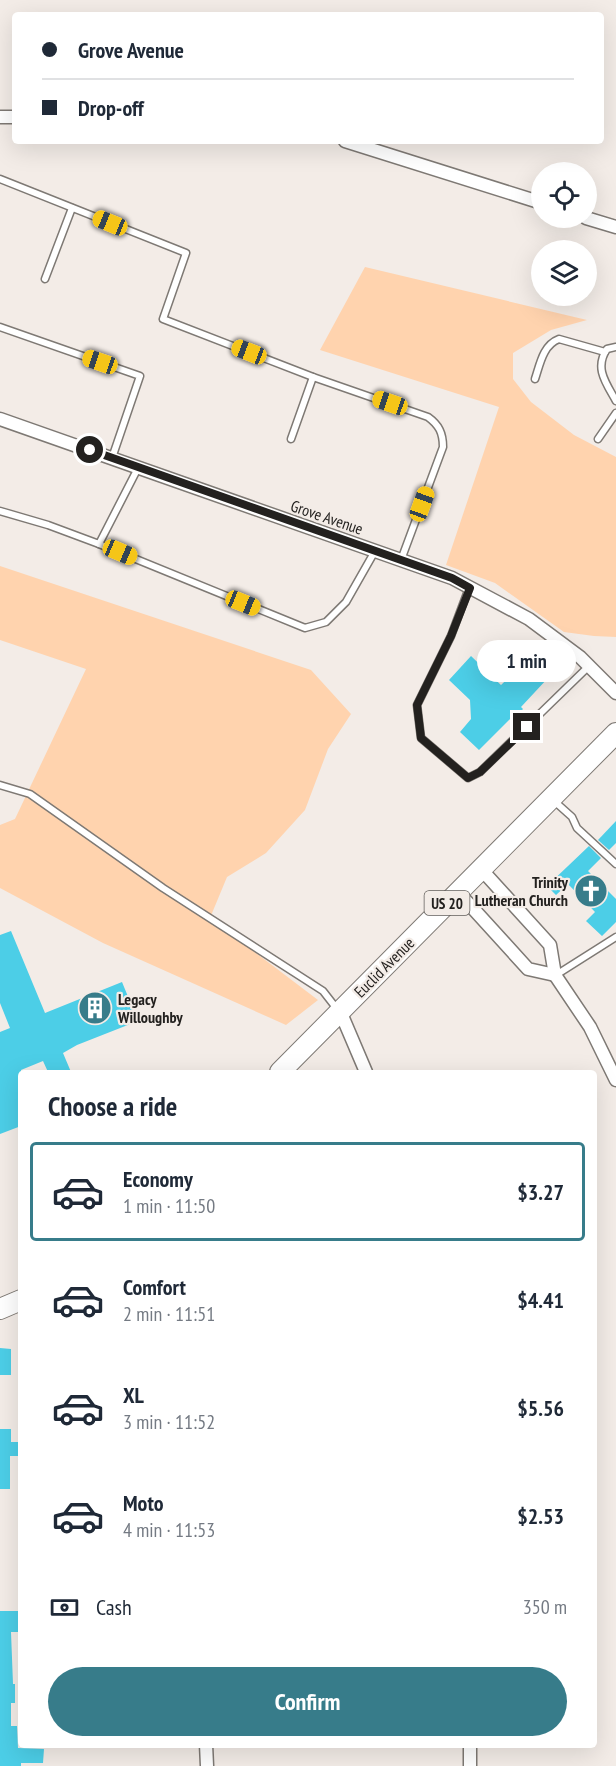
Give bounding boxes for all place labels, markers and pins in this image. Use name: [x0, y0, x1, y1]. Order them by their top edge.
place label: Trinity Lutheran Church: [475, 872, 569, 910]
church icon: Trinity Lutheran Church: [573, 873, 609, 909]
place label: Legacy Willoughby: [117, 989, 183, 1027]
building icon: Legacy Willoughby: [77, 990, 113, 1026]

